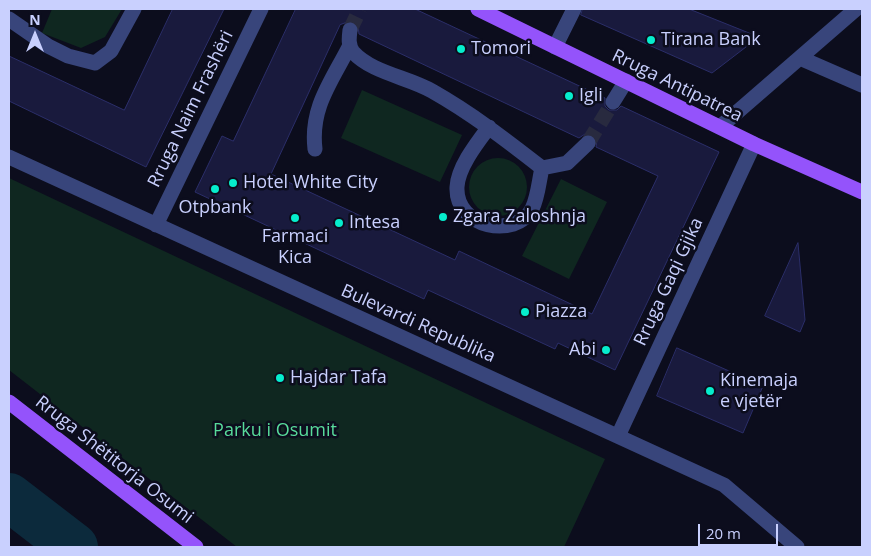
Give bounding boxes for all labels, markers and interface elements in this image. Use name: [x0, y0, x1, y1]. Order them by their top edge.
north arrow: [10, 10, 60, 60]
text: N: [29, 10, 41, 29]
street label: Rruga Naim Frashëri: [144, 27, 238, 191]
place label: Tirana Bank: [661, 29, 761, 51]
marker: Tirana Bank: [645, 34, 657, 46]
place label: Tomori: [471, 38, 531, 60]
marker: Tomori: [455, 43, 467, 55]
street label: Rruga Antipatrea: [608, 45, 746, 127]
place label: Igli: [579, 85, 603, 107]
marker: Igli: [563, 90, 575, 102]
place label: Hotel White City: [243, 172, 378, 194]
marker: Hotel White City: [227, 177, 239, 189]
marker: Otpbank: [209, 183, 221, 195]
place label: Otpbank: [179, 197, 251, 219]
place label: Zgara Zaloshnja: [453, 206, 586, 228]
marker: Zgara Zaloshnja: [437, 211, 449, 223]
marker: Farmaci Kica: [289, 212, 301, 224]
place label: Intesa: [349, 212, 400, 234]
street label: Rruga Gaqi Gjika: [630, 214, 708, 350]
marker: Intesa: [333, 217, 345, 229]
place label: Farmaci Kica: [262, 226, 328, 268]
street label: Bulevardi Republika: [337, 280, 499, 368]
place label: Piazza: [535, 301, 587, 323]
marker: Piazza: [519, 306, 531, 318]
place label: Abi: [569, 339, 596, 361]
marker: Abi: [600, 344, 612, 356]
place label: Hajdar Tafa: [290, 367, 387, 389]
place label: Kinemaja e vjetër: [720, 370, 798, 412]
marker: Hajdar Tafa: [274, 372, 286, 384]
marker: Kinemaja e vjetër: [704, 385, 716, 397]
street label: Rruga Shëtitorja Osumi: [31, 392, 197, 528]
park label: Parku i Osumit: [213, 420, 337, 442]
scale bar: [701, 514, 781, 546]
text: 20 m: [706, 523, 741, 543]

